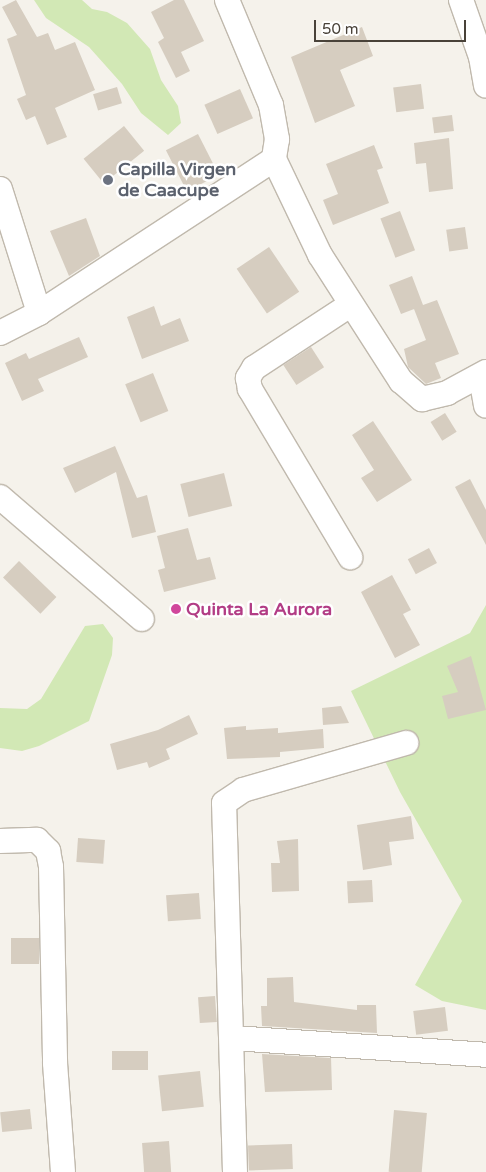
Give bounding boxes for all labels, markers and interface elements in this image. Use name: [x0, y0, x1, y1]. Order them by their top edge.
scale bar: [316, 10, 468, 42]
text: 50 m: [322, 20, 359, 38]
place label: Capilla Virgen de Caacupe: [118, 159, 236, 202]
marker: Capilla Virgen de Caacupe: [102, 174, 114, 186]
place label: Quinta La Aurora: [186, 598, 332, 620]
marker: Quinta La Aurora: [170, 603, 182, 615]

